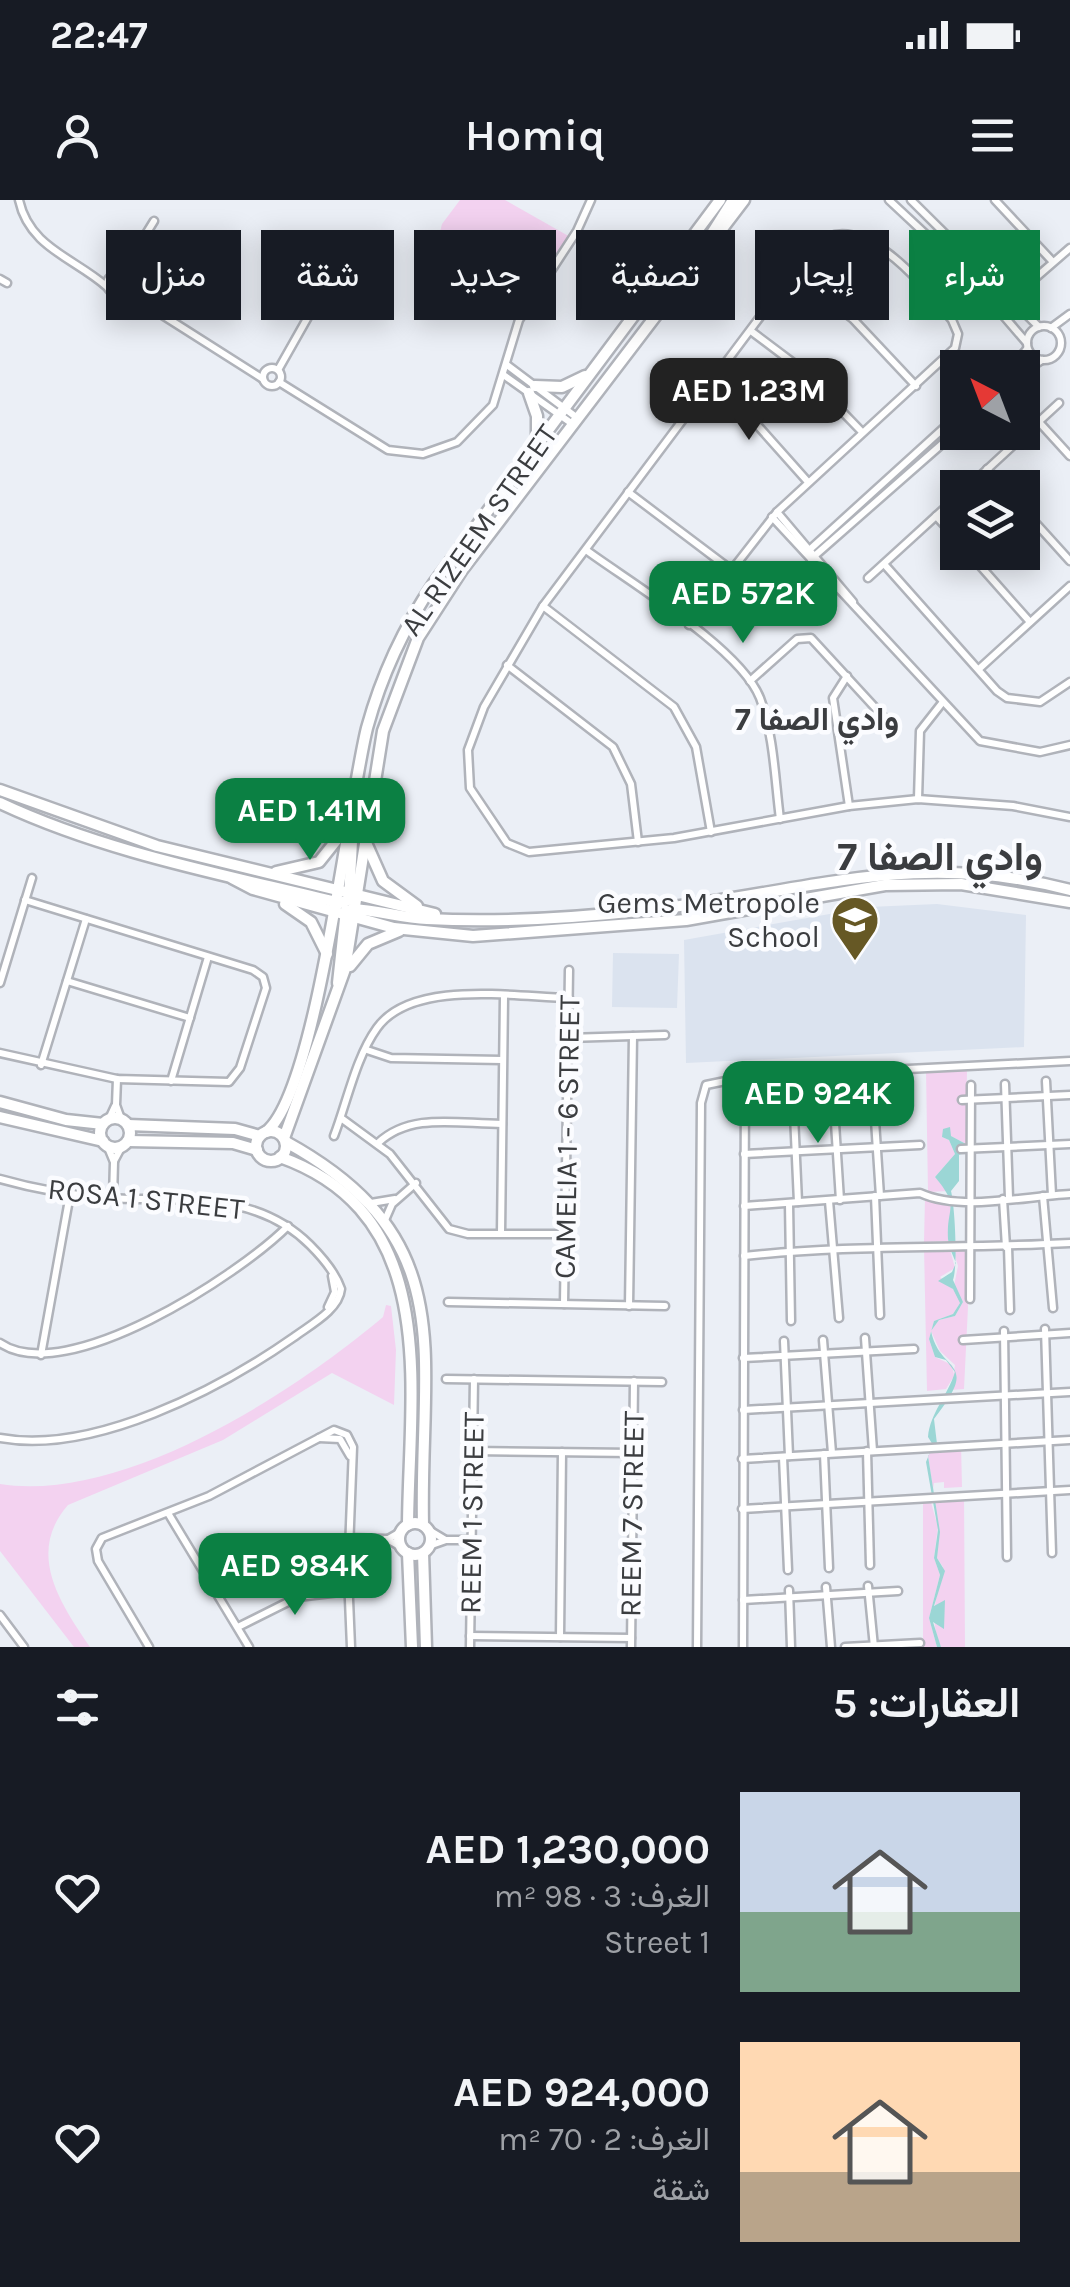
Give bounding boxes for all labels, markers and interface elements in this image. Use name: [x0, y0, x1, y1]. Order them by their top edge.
text: 22:47: [50, 13, 148, 58]
icon: person: [50, 108, 105, 163]
icon: menu: [965, 108, 1020, 163]
text: Homiq: [465, 109, 605, 161]
chip: منزل: [106, 230, 241, 320]
chip: شقة: [261, 230, 394, 320]
chip: جديد: [414, 230, 556, 320]
chip: تصفية: [576, 230, 735, 320]
chip: إيجار: [755, 230, 889, 320]
chip: شراء: [909, 230, 1040, 320]
north arrow: [940, 350, 1040, 450]
map controls: [940, 350, 1040, 570]
pin: AED 1.23M: [635, 358, 863, 443]
text: AED 1.23M: [672, 372, 826, 409]
street label: AL RIZEEM STREET: [393, 418, 565, 642]
button: layers: [940, 470, 1040, 570]
pin: AED 572K: [640, 561, 846, 646]
text: AED 572K: [671, 575, 815, 612]
district label: وادي الصفا 7: [735, 701, 899, 745]
pin: AED 1.41M: [196, 778, 424, 863]
text: AED 1.41M: [237, 792, 383, 829]
district label: وادي الصفا 7: [837, 833, 1043, 889]
place label: Gems Metropole School: [597, 885, 820, 955]
school or university icon: Gems Metropole School: [829, 894, 881, 962]
street label: CAMELIA 1 - 6 STREET: [547, 995, 587, 1279]
pin: AED 924K: [715, 1061, 921, 1146]
text: AED 924K: [744, 1075, 892, 1112]
street label: ROSA 1 STREET: [46, 1171, 246, 1227]
street label: REEM 7 STREET: [612, 1411, 652, 1617]
street label: REEM 1 STREET: [452, 1412, 492, 1614]
pin: AED 984K: [192, 1533, 398, 1618]
text: AED 984K: [220, 1547, 370, 1584]
text: العقارات: 5: [833, 1678, 1020, 1728]
icon: filters: [50, 1680, 105, 1735]
text: AED 1,230,000: [426, 1824, 710, 1874]
icon: home: [820, 1832, 940, 1952]
icon: heart: [50, 1865, 105, 1920]
text: الغرف: 3 · 98 m²: [494, 1878, 710, 1915]
text: 1 Street: [604, 1924, 710, 1961]
text: AED 924,000: [453, 2067, 710, 2117]
icon: home: [820, 2082, 940, 2202]
icon: heart: [50, 2115, 105, 2170]
text: الغرف: 2 · 70 m²: [498, 2121, 710, 2158]
text: شقة: [652, 2171, 710, 2208]

